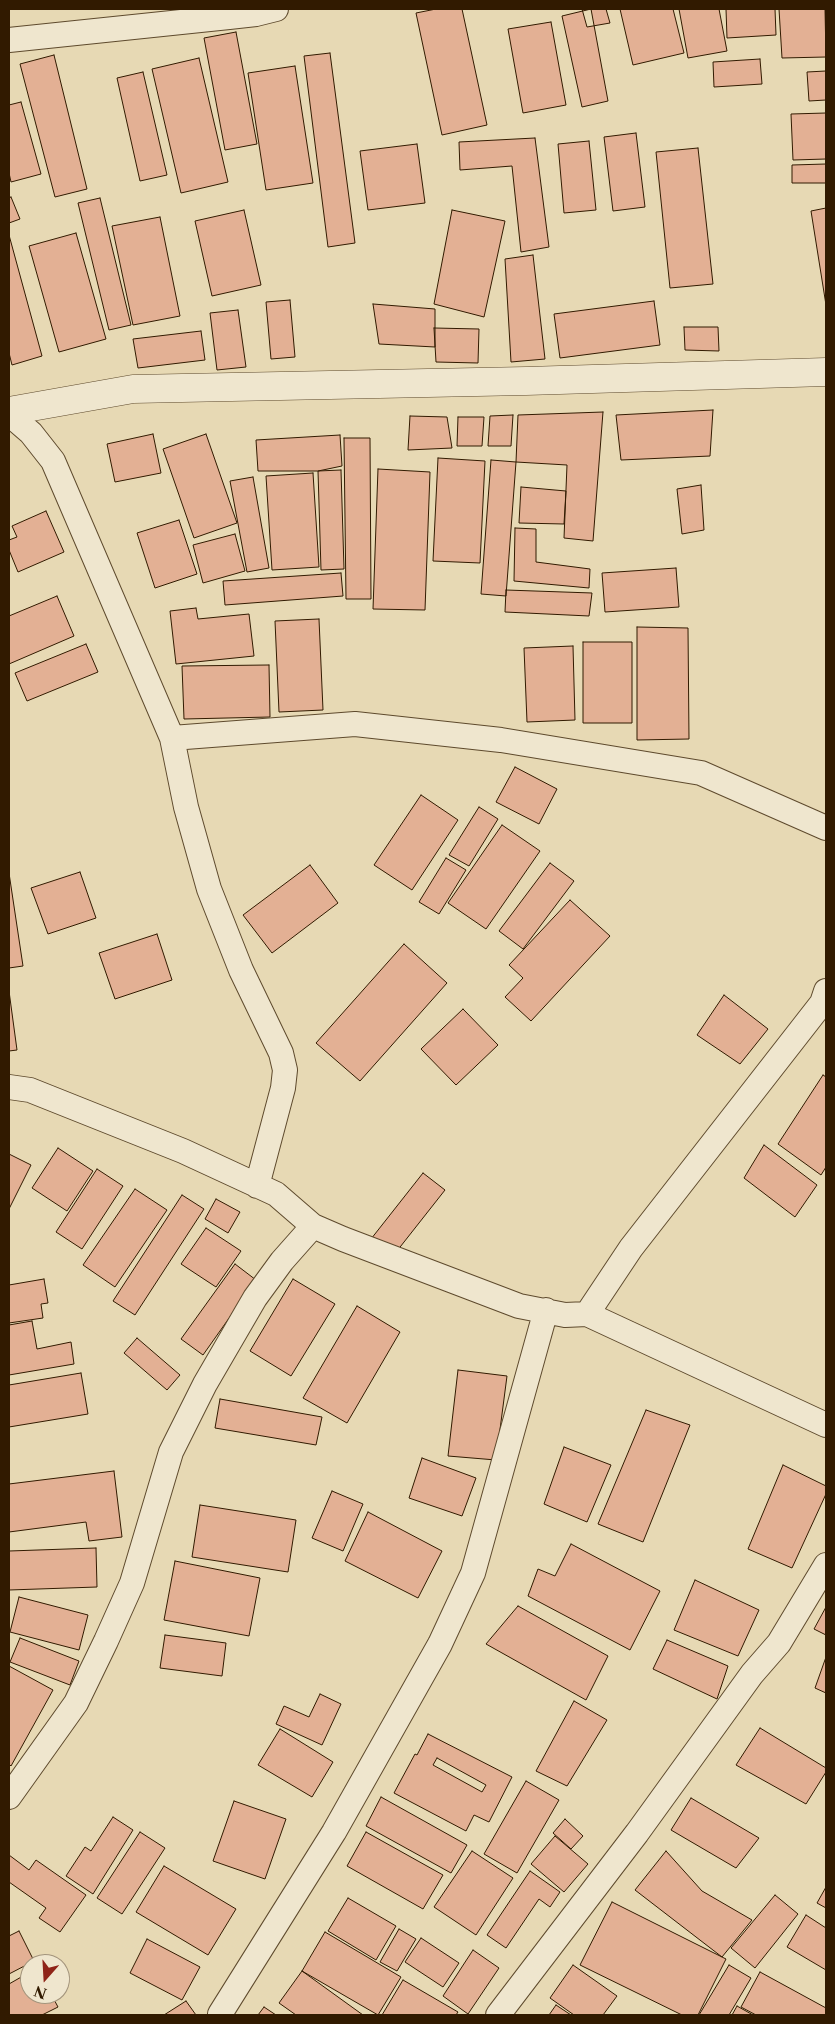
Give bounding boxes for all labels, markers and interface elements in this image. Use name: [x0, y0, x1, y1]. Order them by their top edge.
north arrow: [20, 1954, 70, 2004]
text: N: [32, 1982, 49, 2003]

